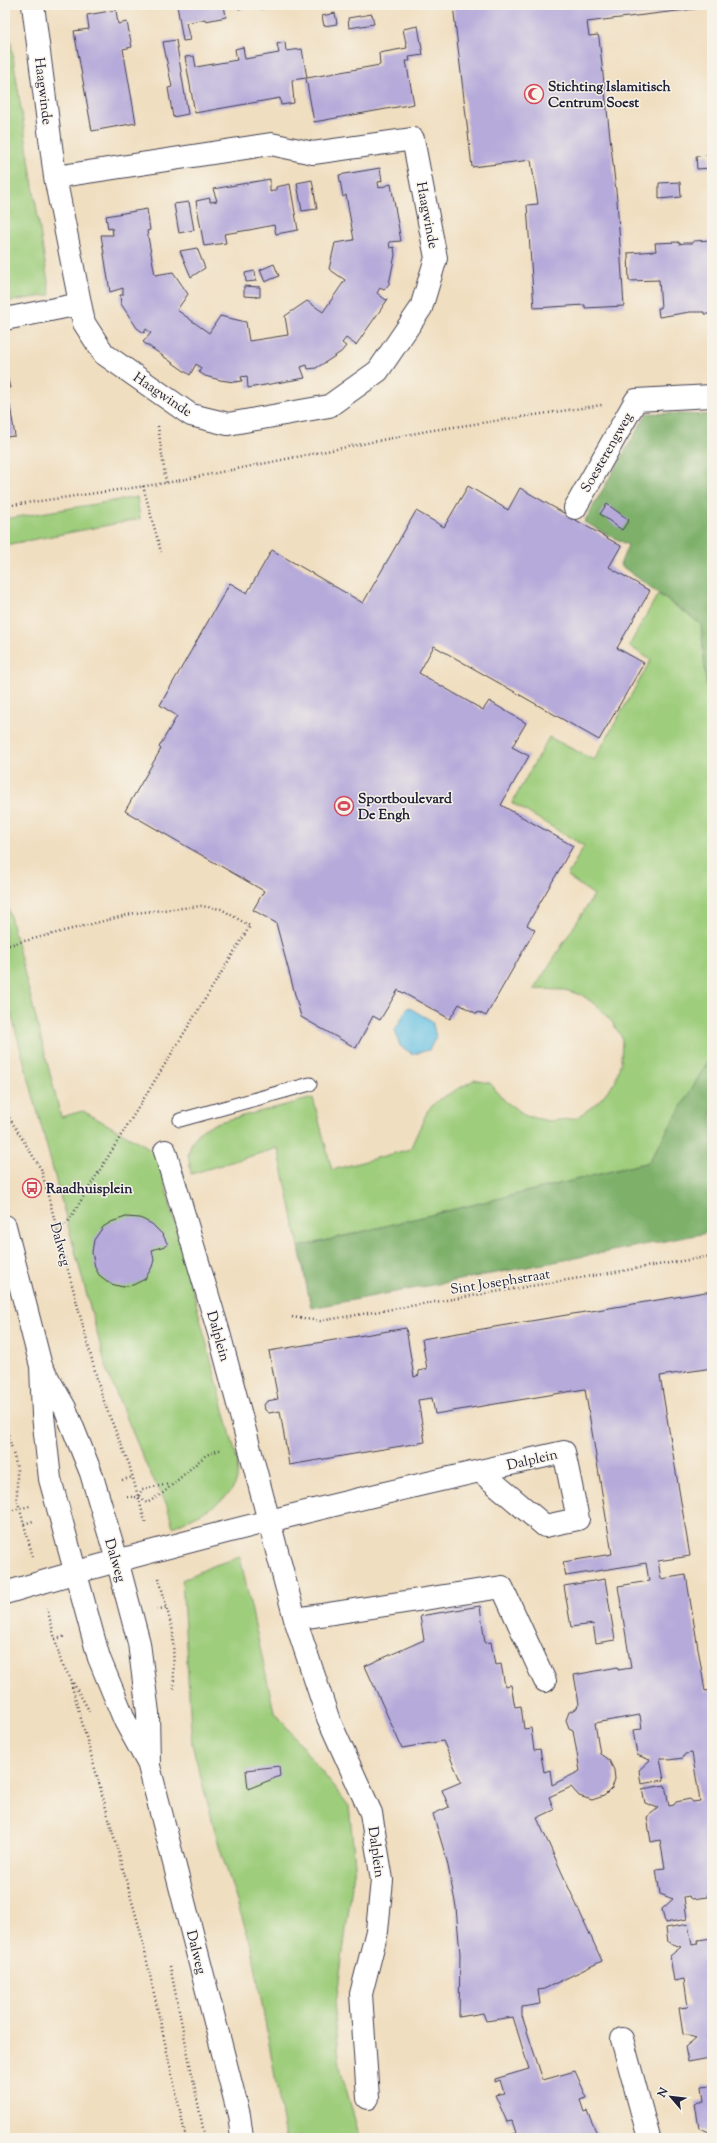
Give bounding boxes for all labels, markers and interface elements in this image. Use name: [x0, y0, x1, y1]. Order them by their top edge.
street label: Haagwinde: [28, 57, 56, 126]
place label: Stichting Islamitisch Centrum Soest: [548, 78, 672, 114]
mosque icon: Stichting Islamitisch Centrum Soest: [523, 83, 545, 105]
street label: Haagwinde: [410, 180, 442, 250]
street label: Haagwinde: [128, 368, 195, 423]
street label: Soesterengweg: [577, 409, 639, 497]
place label: Sportboulevard De Engh: [358, 790, 452, 826]
sports icon: Sportboulevard De Engh: [333, 795, 355, 817]
bus stop icon: Raadhuisplein: [21, 1177, 43, 1199]
place label: Raadhuisplein: [46, 1180, 133, 1200]
street label: Dalweg: [44, 1220, 75, 1269]
street label: Sint Josephstraat: [449, 1265, 552, 1301]
street label: Dalplein: [200, 1309, 234, 1364]
street label: Dalplein: [505, 1445, 560, 1476]
street label: Dalweg: [98, 1536, 130, 1585]
street label: Dalplein: [362, 1825, 389, 1879]
street label: Dalweg: [180, 1928, 210, 1977]
north arrow: [651, 2077, 691, 2117]
text: N: [653, 2085, 672, 2101]

